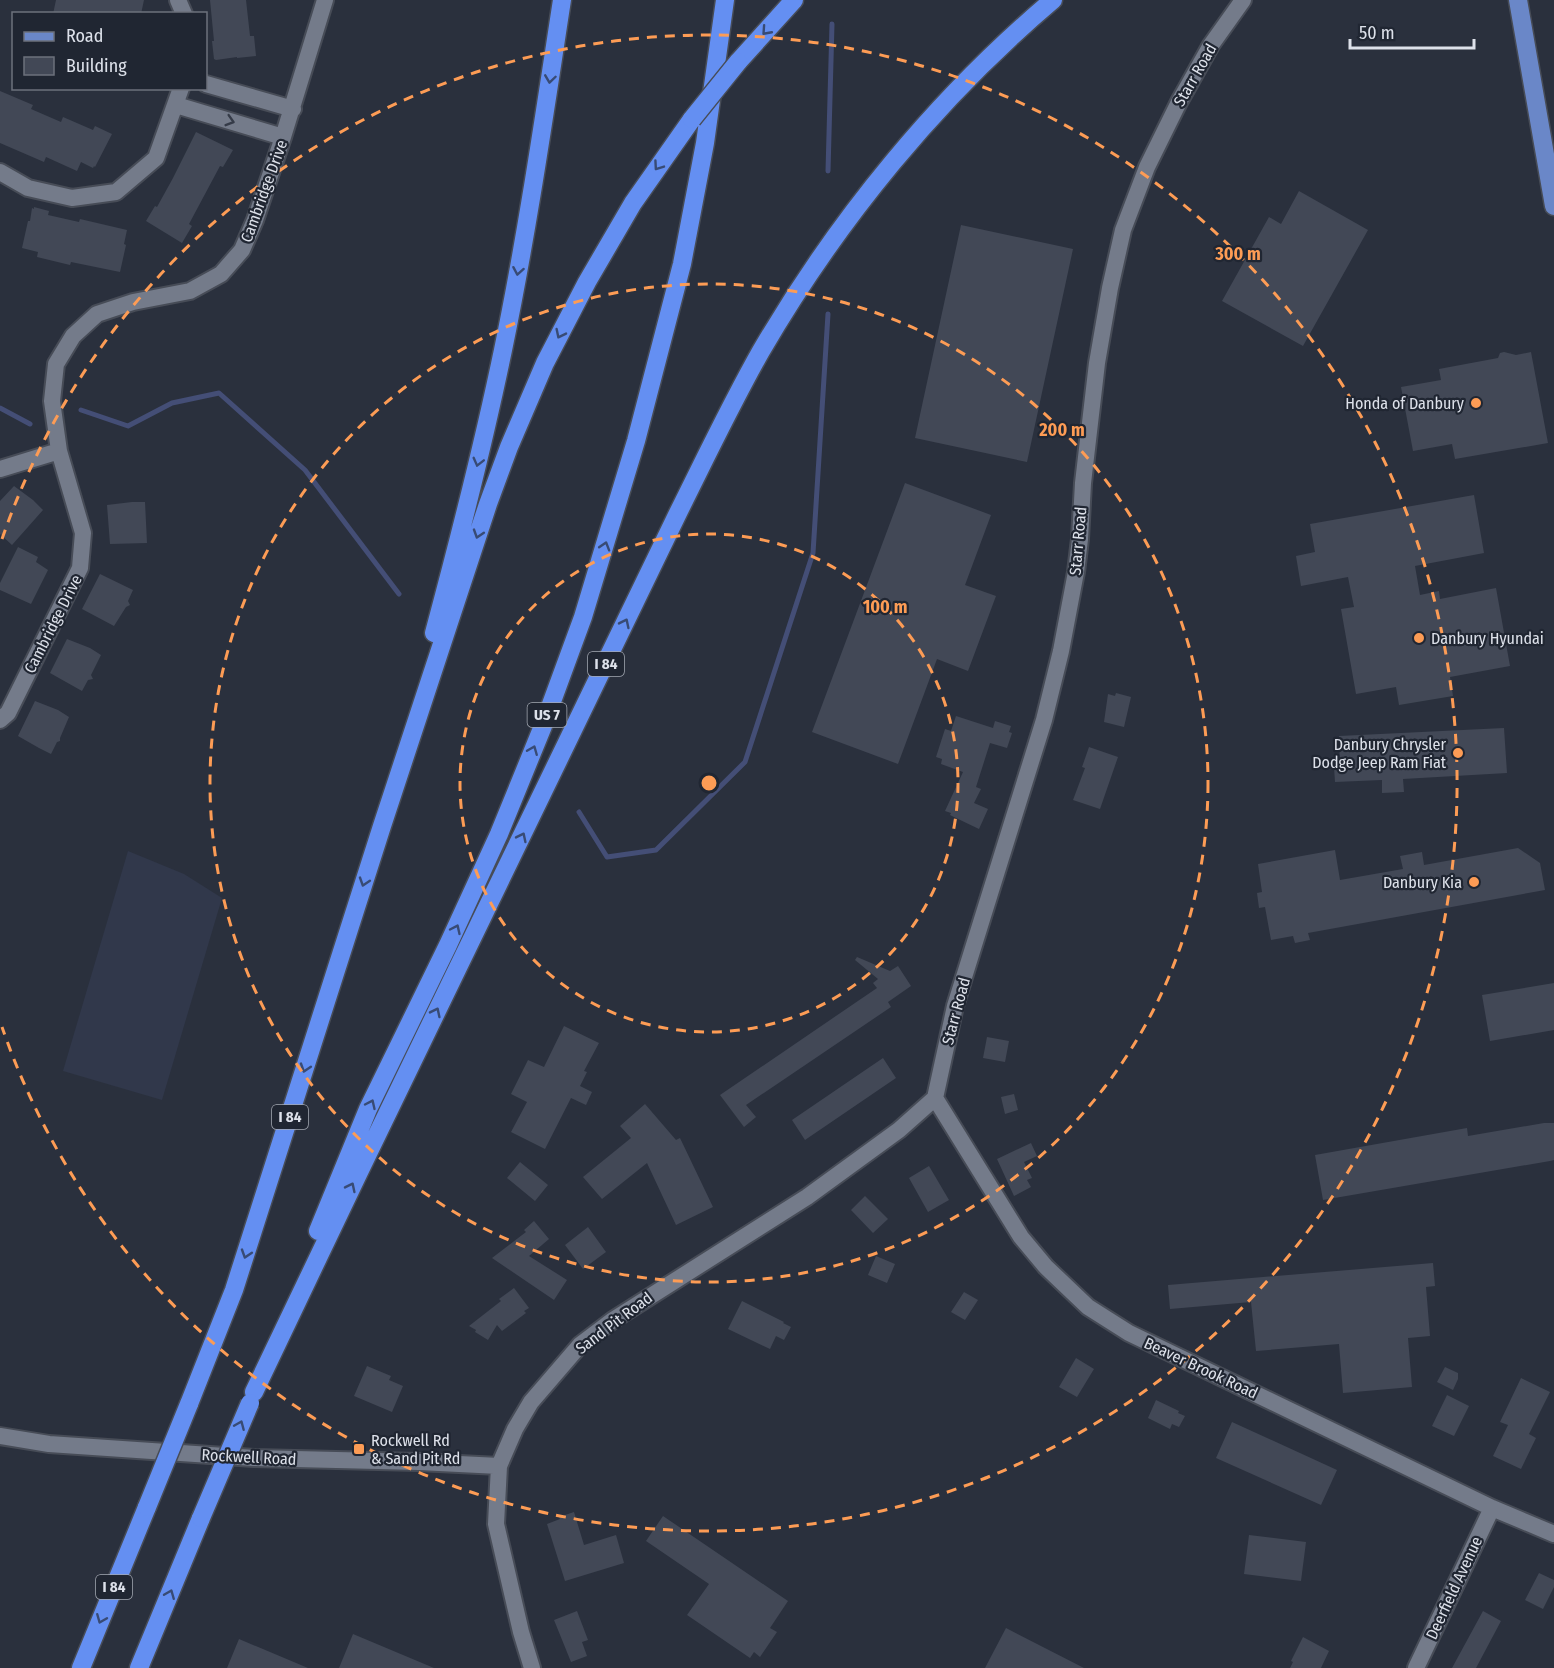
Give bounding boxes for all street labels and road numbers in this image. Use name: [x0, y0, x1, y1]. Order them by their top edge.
street label: Starr Road: [1170, 40, 1220, 110]
street label: Cambridge Drive: [237, 137, 291, 245]
street label: Starr Road: [1066, 506, 1090, 576]
street label: Cambridge Drive: [20, 572, 86, 676]
road number: I 84: [588, 652, 624, 676]
road number: US 7: [528, 703, 566, 727]
street label: Starr Road: [938, 975, 974, 1047]
road number: I 84: [272, 1105, 308, 1129]
street label: Sand Pit Road: [572, 1288, 656, 1358]
street label: Beaver Brook Road: [1141, 1333, 1261, 1403]
street label: Rockwell Road: [201, 1445, 297, 1469]
street label: Deerfield Avenue: [1422, 1533, 1486, 1643]
road number: I 84: [96, 1575, 132, 1599]

